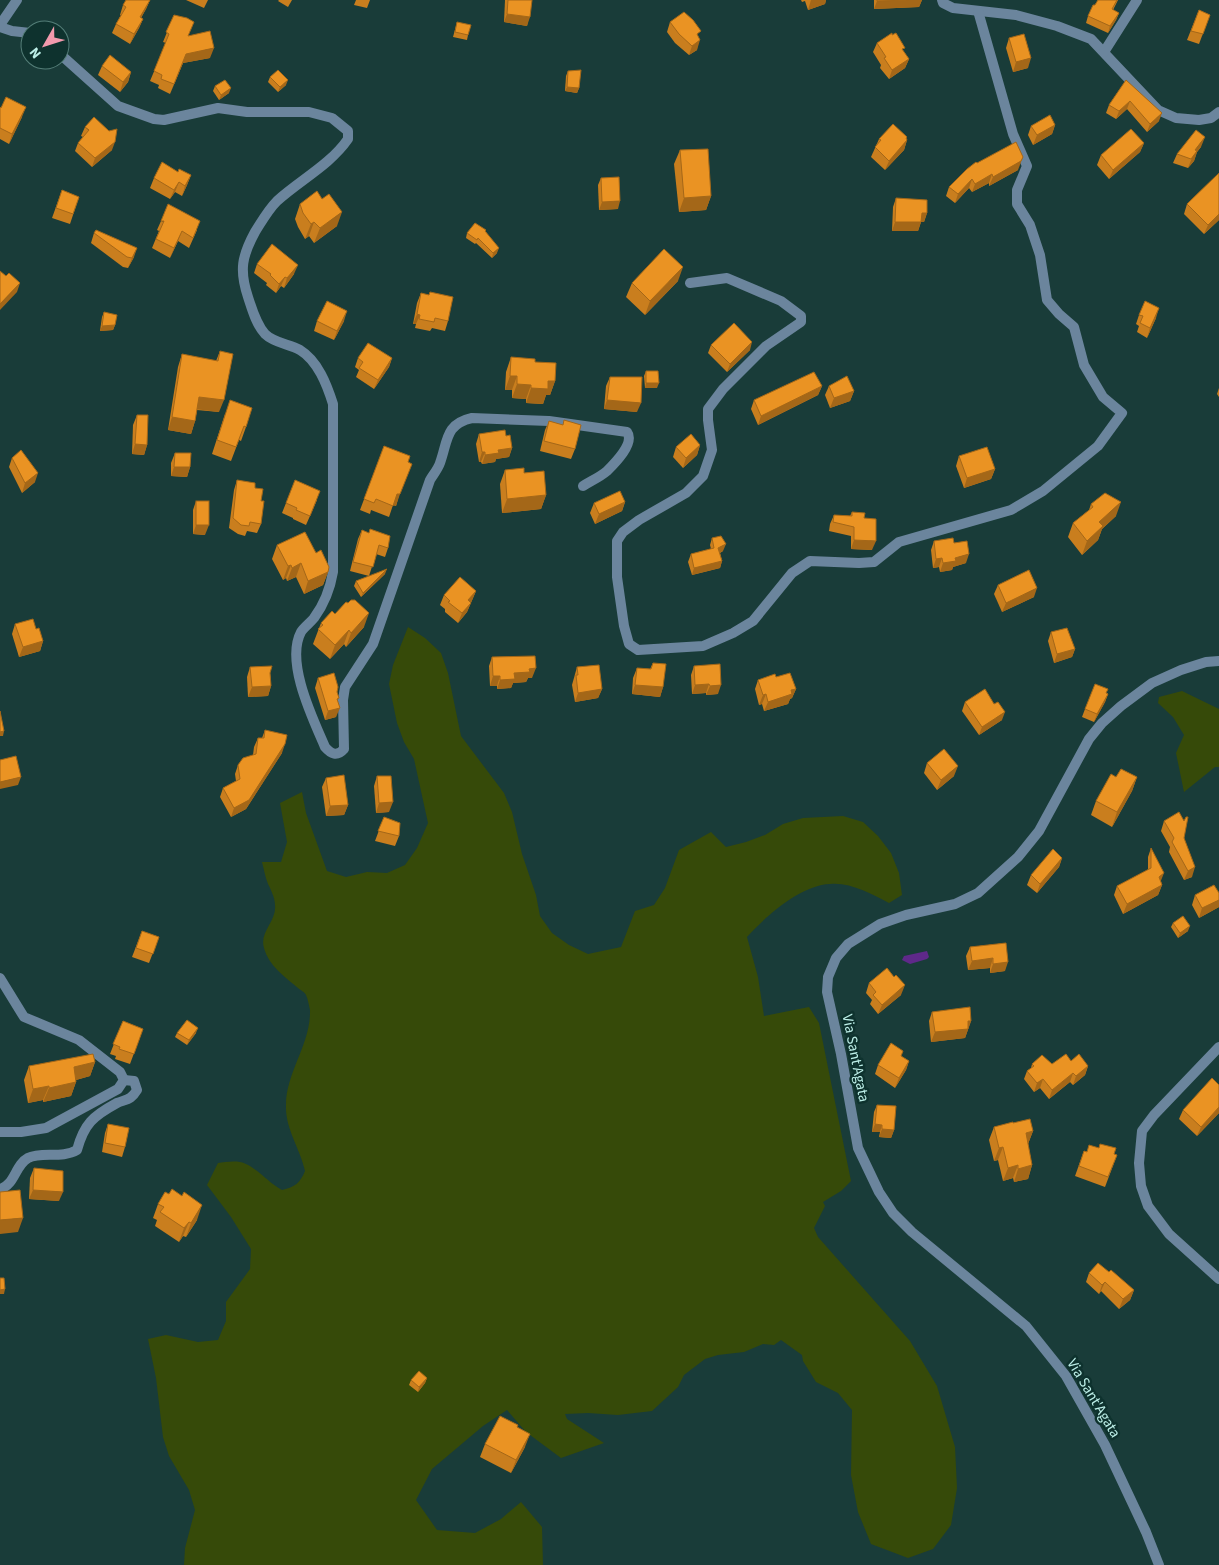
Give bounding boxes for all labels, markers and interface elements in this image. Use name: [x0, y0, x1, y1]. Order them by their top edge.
north arrow: [20, 20, 70, 70]
text: N: [25, 43, 46, 62]
street label: Via Sant'Agata: [837, 1012, 874, 1104]
street label: Via Sant'Agata: [1062, 1355, 1125, 1442]

